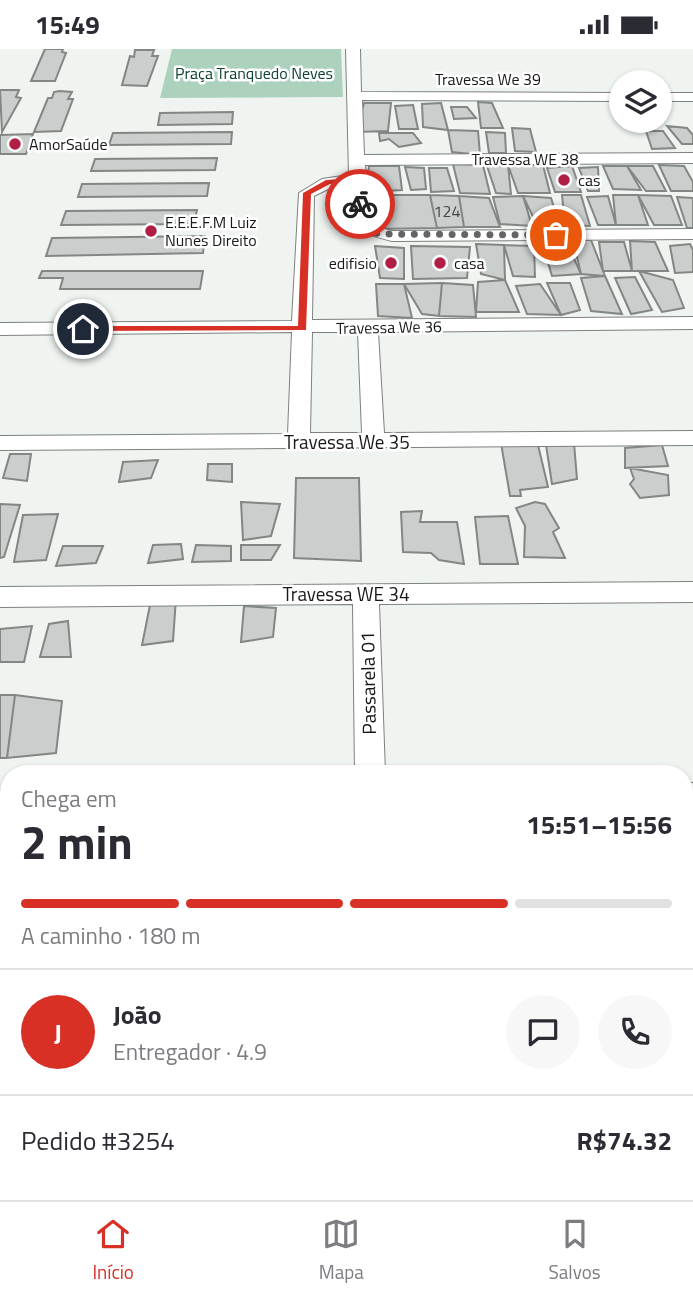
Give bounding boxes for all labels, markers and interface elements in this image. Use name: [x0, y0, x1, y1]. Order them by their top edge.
text: 15:49: [35, 5, 100, 44]
park label: Praça Tranquedo Neves: [175, 61, 333, 85]
street label: Travessa We 39: [435, 67, 541, 91]
map controls: [609, 70, 672, 133]
button: layers: [609, 70, 672, 133]
place label: AmorSaúde: [29, 132, 108, 156]
marker: AmorSaúde: [7, 136, 23, 152]
street label: Travessa WE 38: [471, 147, 579, 171]
place label: cas: [578, 168, 600, 192]
courier: [325, 169, 395, 239]
marker: cas: [556, 172, 572, 188]
icon: bike: [341, 185, 379, 223]
house number: 124: [434, 199, 460, 223]
pin: [526, 205, 586, 265]
place label: E.E.E.F.M Luiz Nunes Direito: [165, 210, 257, 252]
icon: bag: [537, 216, 575, 254]
marker: E.E.E.F.M Luiz Nunes Direito: [143, 223, 159, 239]
place label: edifisio: [329, 251, 377, 275]
place label: casa: [454, 251, 484, 275]
marker: edifisio: [383, 255, 399, 271]
marker: casa: [432, 255, 448, 271]
pin: [53, 299, 113, 359]
icon: home: [64, 310, 102, 348]
street label: Travessa We 36: [336, 314, 442, 340]
street label: Travessa We 35: [284, 427, 410, 456]
street label: Travessa WE 34: [282, 579, 410, 608]
street label: Passarela 01: [352, 631, 383, 735]
text: Chega em: [21, 781, 117, 816]
text: 15:51–15:56: [526, 805, 672, 844]
text: 2 min: [21, 807, 133, 877]
text: A caminho · 180 m: [21, 918, 200, 953]
text: João: [113, 995, 162, 1034]
button: chat: [506, 995, 580, 1069]
button: phone: [598, 995, 672, 1069]
text: J: [54, 1013, 62, 1052]
text: Entregador · 4.9: [113, 1034, 267, 1069]
text: Pedido #3254: [21, 1121, 175, 1160]
text: R$74.32: [576, 1121, 672, 1160]
tab: Início: [92, 1215, 134, 1286]
tab: Mapa: [319, 1215, 364, 1286]
tab: Salvos: [549, 1215, 601, 1286]

